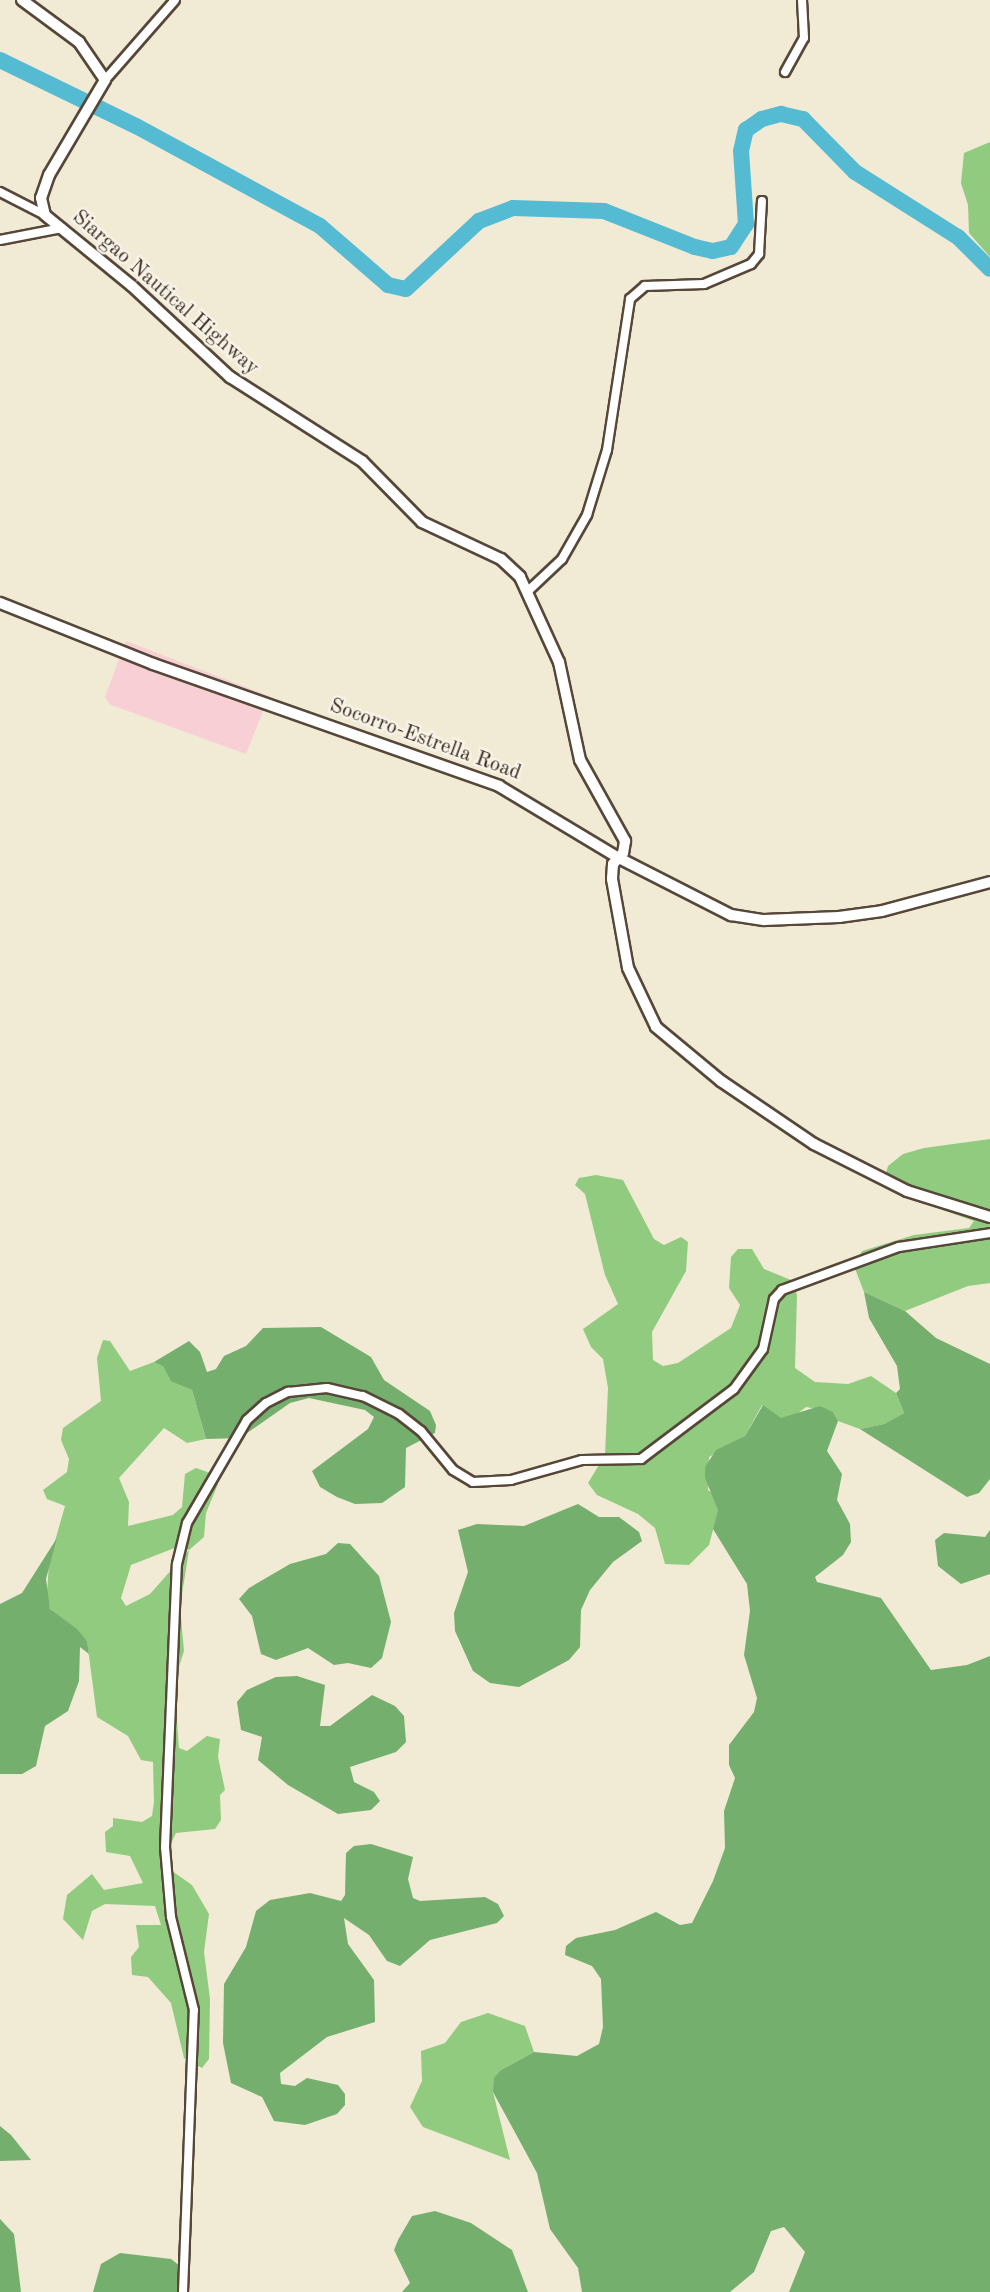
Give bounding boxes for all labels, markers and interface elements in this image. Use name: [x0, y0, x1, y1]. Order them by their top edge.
street label: Siargao Nautical Highway: [66, 205, 264, 381]
street label: Socorro-Estrella Road: [326, 694, 524, 786]

